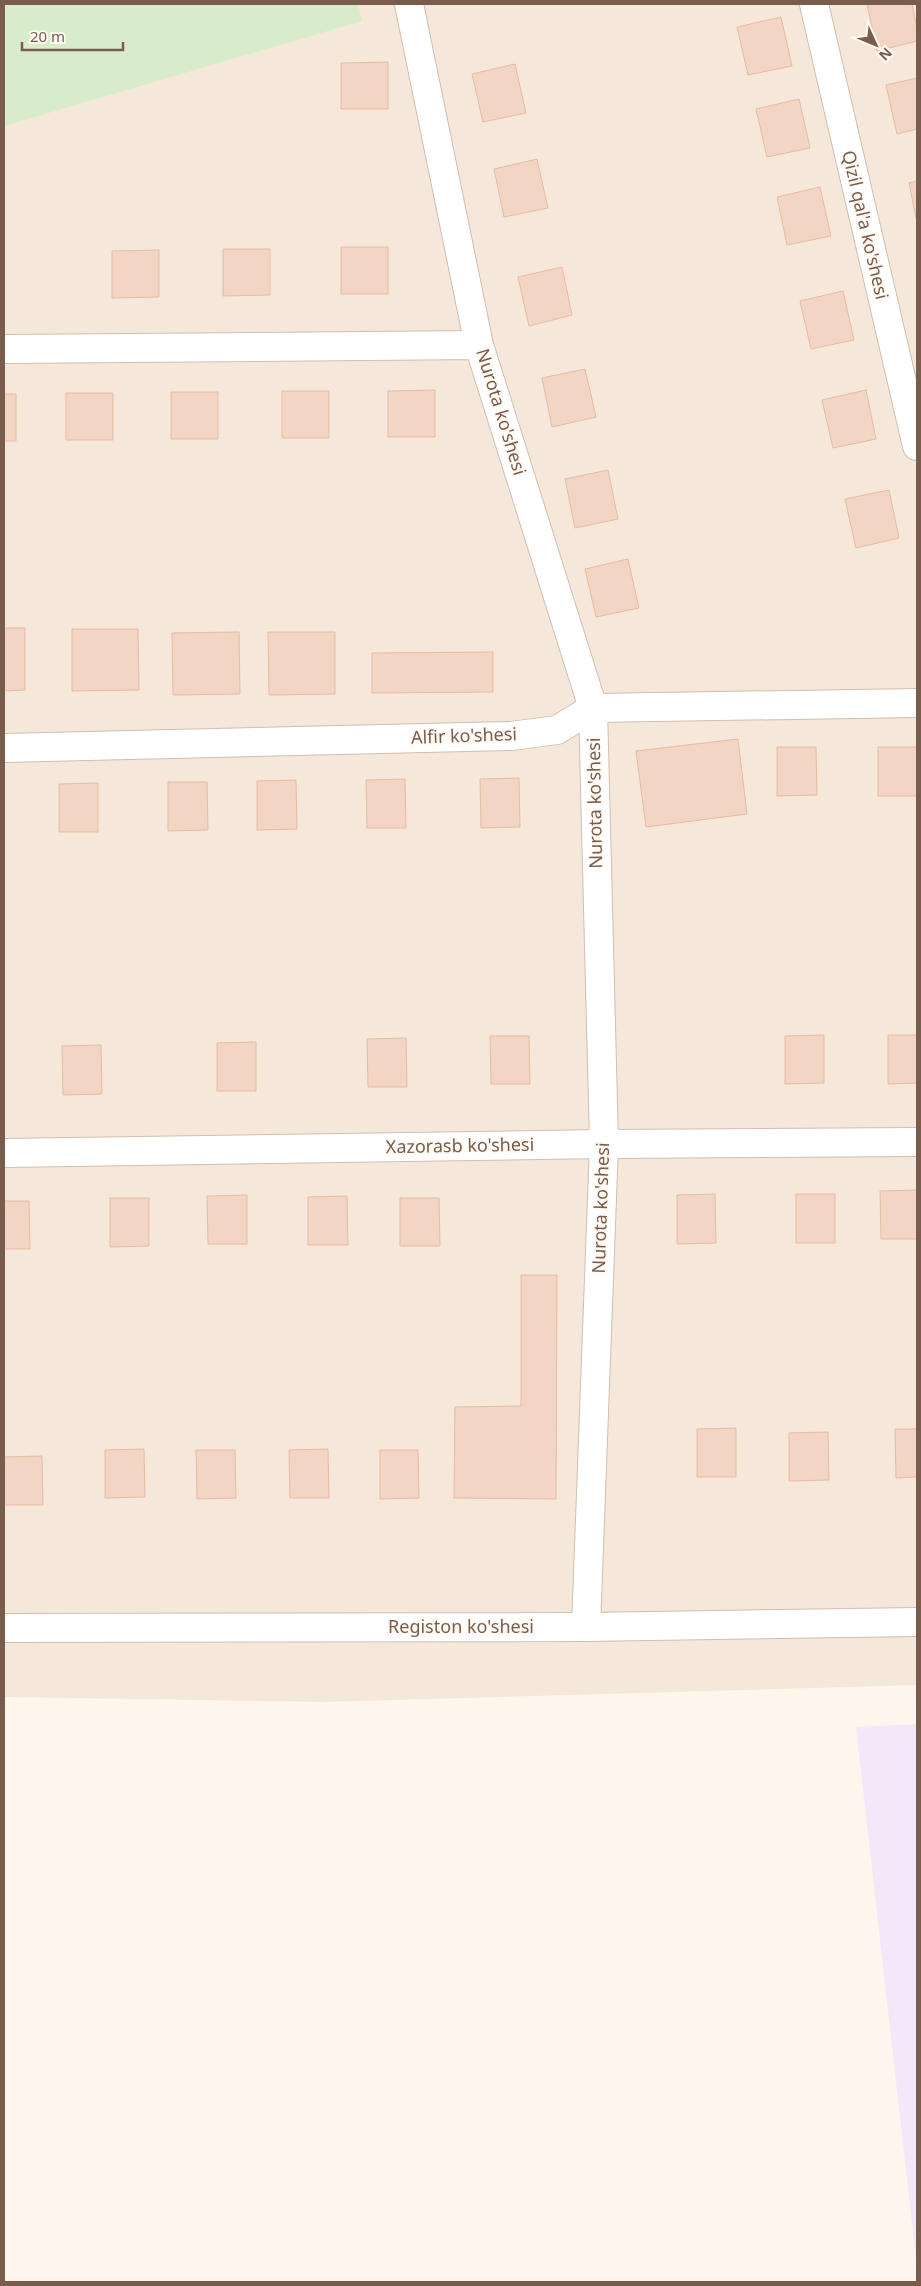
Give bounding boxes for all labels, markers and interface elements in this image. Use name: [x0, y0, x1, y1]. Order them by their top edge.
scale bar: [22, 20, 124, 52]
north arrow: [851, 20, 901, 70]
text: 20 m: [30, 26, 65, 46]
text: N: [875, 44, 897, 65]
street label: Qizil qal'a ko'shesi: [837, 148, 895, 302]
street label: Nurota ko'shesi: [471, 346, 533, 478]
street label: Alfir ko'shesi: [411, 721, 517, 749]
street label: Nurota ko'shesi: [581, 737, 607, 869]
street label: Xazorasb ko'shesi: [386, 1132, 534, 1158]
street label: Nurota ko'shesi: [586, 1142, 614, 1274]
street label: Registon ko'shesi: [388, 1614, 534, 1638]

